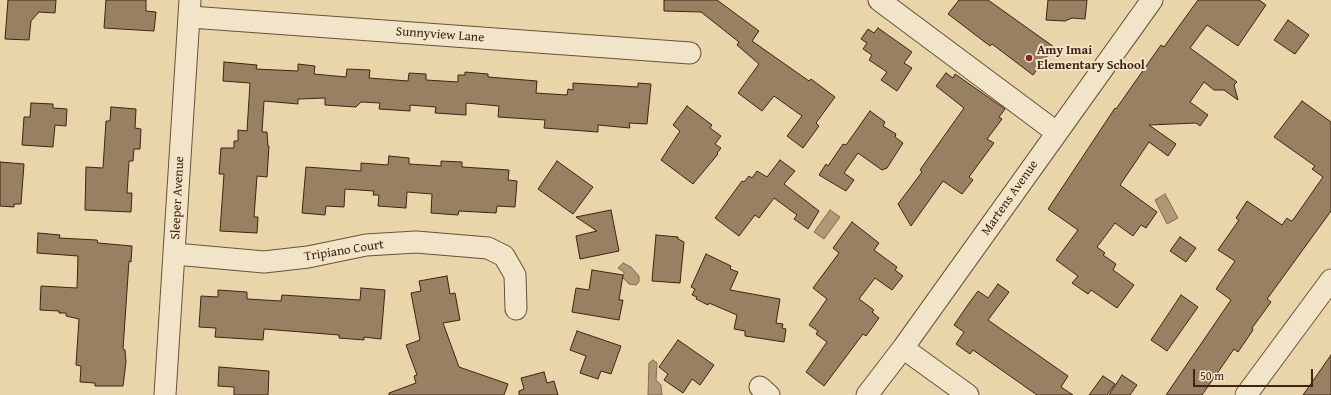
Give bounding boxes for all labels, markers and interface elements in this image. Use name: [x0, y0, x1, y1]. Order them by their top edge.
street label: Sunnyview Lane: [395, 24, 485, 46]
place label: Amy Imai Elementary School: [1037, 43, 1145, 74]
marker: Amy Imai Elementary School: [1024, 53, 1034, 63]
street label: Sleeper Avenue: [168, 156, 188, 240]
street label: Martens Avenue: [978, 157, 1042, 239]
street label: Tripiano Court: [303, 237, 385, 265]
scale bar: [1195, 361, 1315, 387]
text: 50 m: [1200, 367, 1224, 384]

